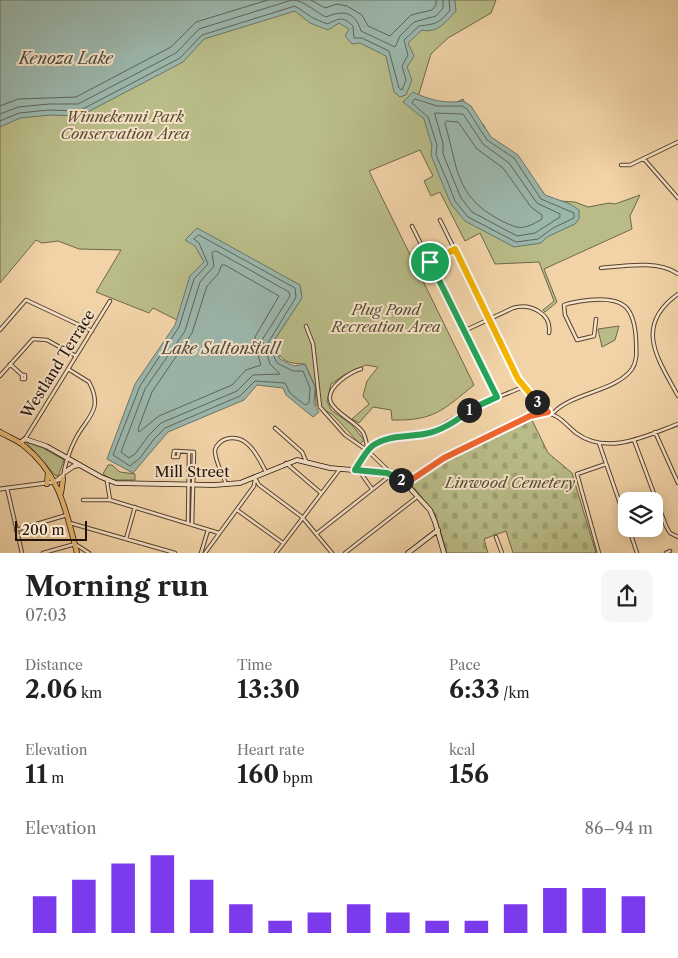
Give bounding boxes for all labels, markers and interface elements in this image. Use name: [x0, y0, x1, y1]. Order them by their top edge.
water label: Kenoza Lake: [17, 48, 114, 68]
park label: Winnekenni Park Conservation Area: [60, 107, 190, 143]
pin: [409, 241, 451, 283]
icon: arrive: [416, 248, 444, 276]
park label: Plug Pond Recreation Area: [330, 300, 441, 336]
street label: Westland Terrace: [16, 306, 99, 423]
water label: Lake Saltonstall: [160, 338, 282, 358]
pin: 3: [524, 390, 550, 414]
text: 3: [534, 393, 541, 411]
pin: 1: [456, 398, 482, 422]
text: 1: [466, 401, 473, 419]
street label: Mill Street: [154, 462, 230, 481]
pin: 2: [388, 468, 414, 492]
text: 2: [397, 471, 406, 489]
park label: Linwood Cemetery: [444, 473, 576, 492]
map controls: [618, 492, 663, 537]
button: layers: [618, 492, 663, 537]
scale bar: [15, 518, 88, 541]
text: 200 m: [22, 521, 65, 539]
text: Morning run: [25, 569, 209, 603]
button: share: [601, 570, 653, 622]
text: 07:03: [25, 605, 66, 625]
text: Distance: [25, 656, 83, 674]
text: Time: [237, 656, 272, 674]
text: Pace: [449, 656, 481, 674]
text: 2.06: [25, 674, 77, 705]
text: 13:30: [237, 674, 300, 705]
text: 6:33: [449, 674, 500, 705]
text: km: [77, 684, 102, 702]
text: /km: [500, 684, 530, 702]
text: Elevation: [25, 741, 88, 759]
text: Heart rate: [237, 741, 304, 759]
text: kcal: [449, 741, 475, 759]
text: 11: [25, 759, 48, 790]
text: 160: [237, 759, 279, 790]
text: 156: [449, 759, 489, 790]
text: m: [48, 769, 64, 787]
text: bpm: [279, 769, 313, 787]
text: Elevation: [25, 818, 96, 838]
text: 86–94 m: [584, 818, 653, 838]

